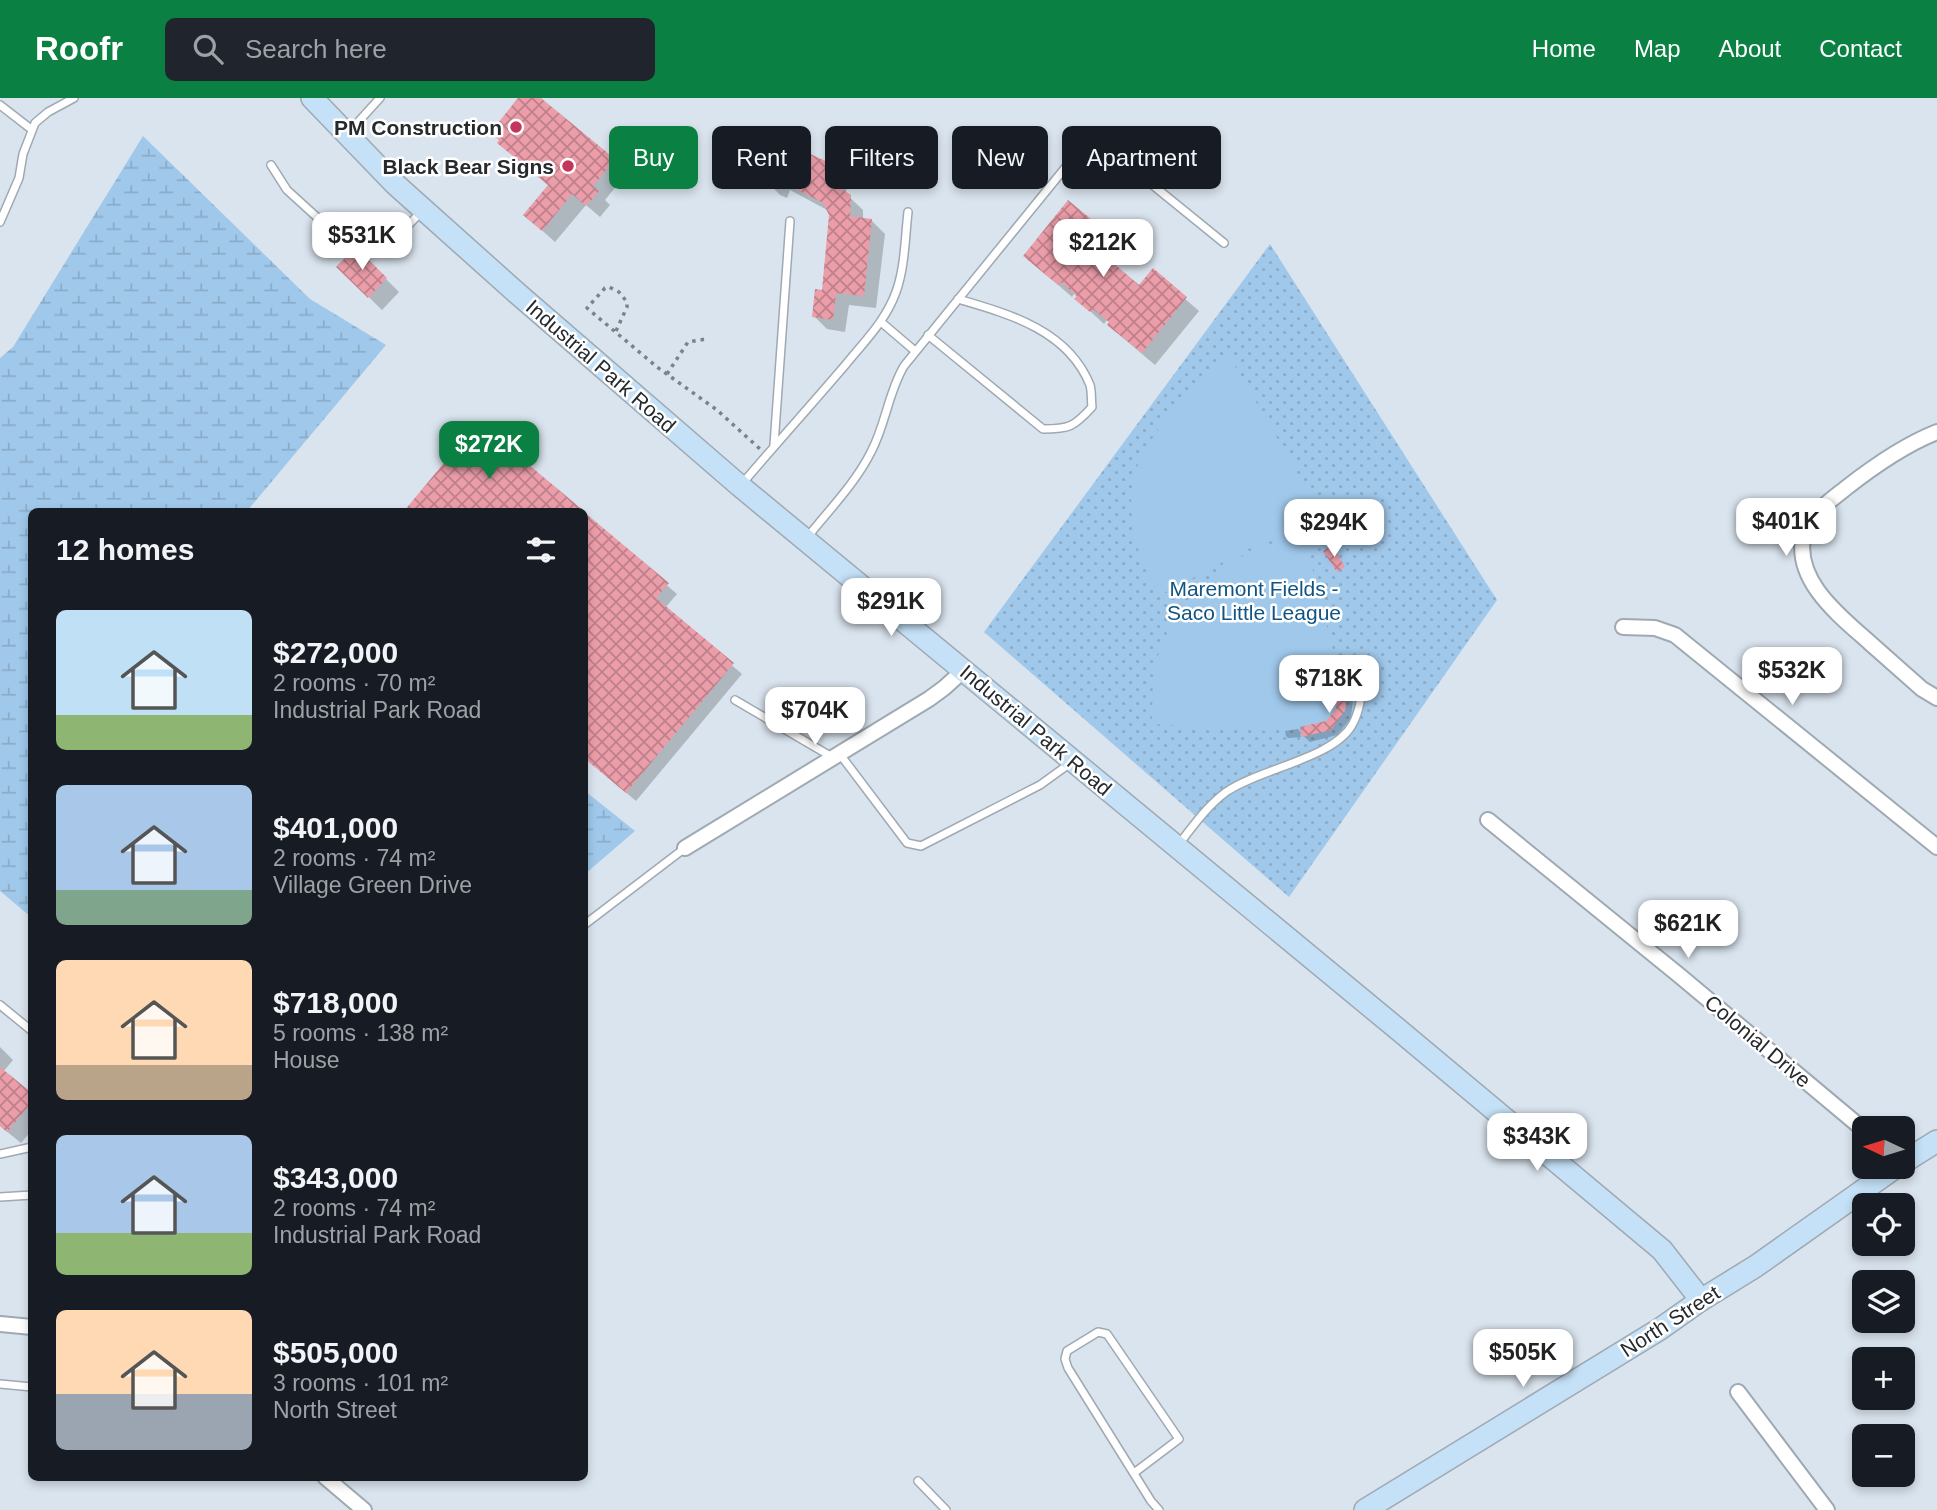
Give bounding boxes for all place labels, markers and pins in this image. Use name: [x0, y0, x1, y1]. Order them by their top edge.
place label: PM Construction: [334, 116, 502, 139]
marker: PM Construction: [508, 119, 524, 135]
place label: Black Bear Signs: [382, 155, 554, 178]
marker: Black Bear Signs: [560, 158, 576, 174]
pin: $531K: [313, 212, 411, 272]
pin: $212K: [1054, 220, 1152, 279]
pin: $272K: [440, 422, 538, 481]
pin: $401K: [1737, 498, 1835, 558]
pin: $294K: [1285, 500, 1383, 559]
pin: $291K: [842, 578, 940, 638]
pin: $532K: [1743, 648, 1841, 707]
pin: $718K: [1280, 656, 1378, 715]
pin: $704K: [766, 688, 864, 747]
pin: $621K: [1639, 900, 1737, 960]
pin: $343K: [1488, 1114, 1586, 1173]
pin: $505K: [1474, 1330, 1572, 1389]

